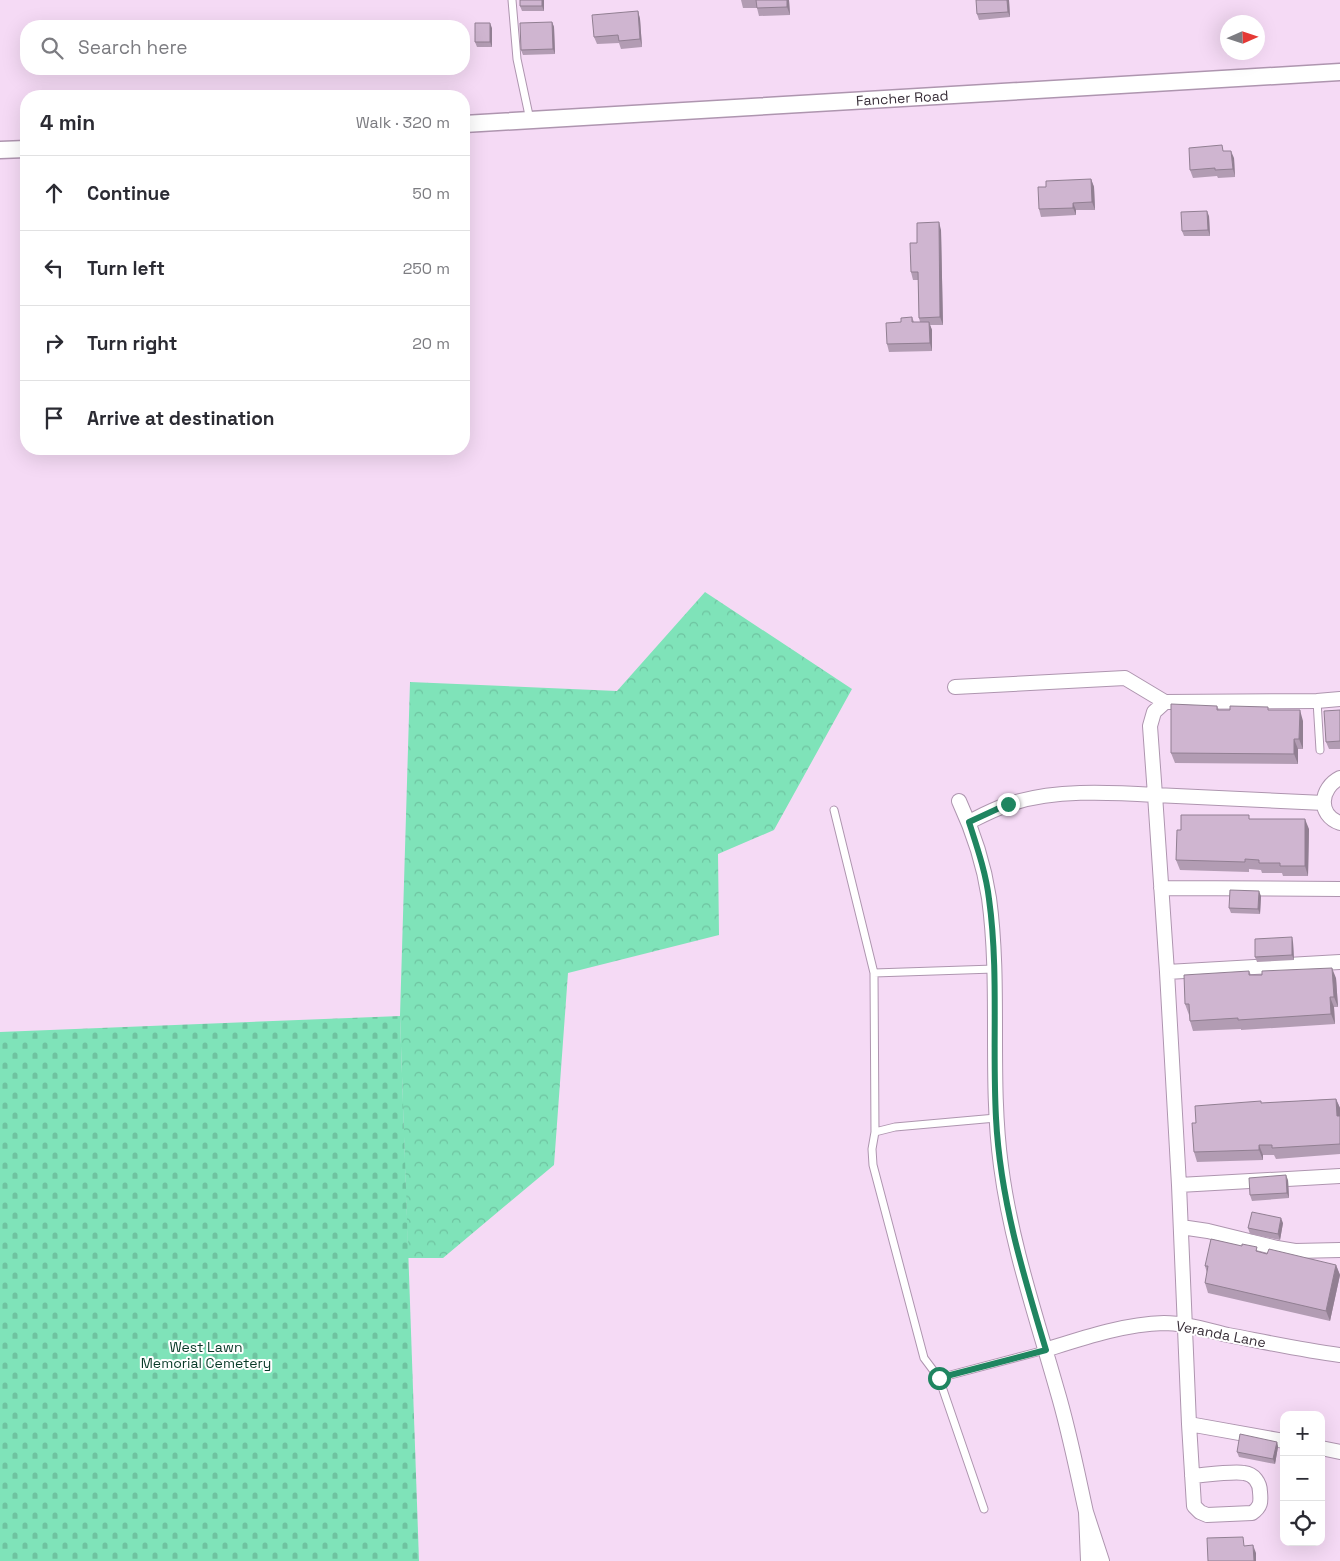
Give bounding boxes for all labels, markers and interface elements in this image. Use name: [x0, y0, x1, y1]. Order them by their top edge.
north arrow: [1220, 15, 1265, 60]
search box: [20, 20, 470, 75]
icon: search: [38, 34, 66, 62]
text: Search here: [78, 35, 188, 60]
street label: Fancher Road: [855, 86, 949, 110]
text: 4 min: [40, 109, 95, 136]
text: Walk · 320 m: [356, 112, 450, 133]
icon: ahead: [40, 179, 68, 207]
text: Continue: [87, 181, 170, 206]
text: 50 m: [412, 183, 450, 204]
icon: left: [40, 254, 68, 282]
text: Turn left: [87, 256, 165, 281]
text: 250 m: [403, 258, 450, 279]
icon: right: [40, 329, 68, 357]
text: Turn right: [87, 331, 177, 356]
text: 20 m: [412, 333, 450, 354]
icon: arrive: [40, 404, 68, 432]
text: Arrive at destination: [87, 406, 275, 431]
route end: [997, 793, 1020, 816]
street label: Veranda Lane: [1174, 1316, 1268, 1352]
park label: West Lawn Memorial Cemetery: [141, 1338, 271, 1372]
route start: [928, 1367, 951, 1390]
map controls: [1280, 1411, 1325, 1546]
button: +: [1280, 1411, 1325, 1456]
button: −: [1280, 1456, 1325, 1501]
button: locate: [1280, 1501, 1325, 1546]

